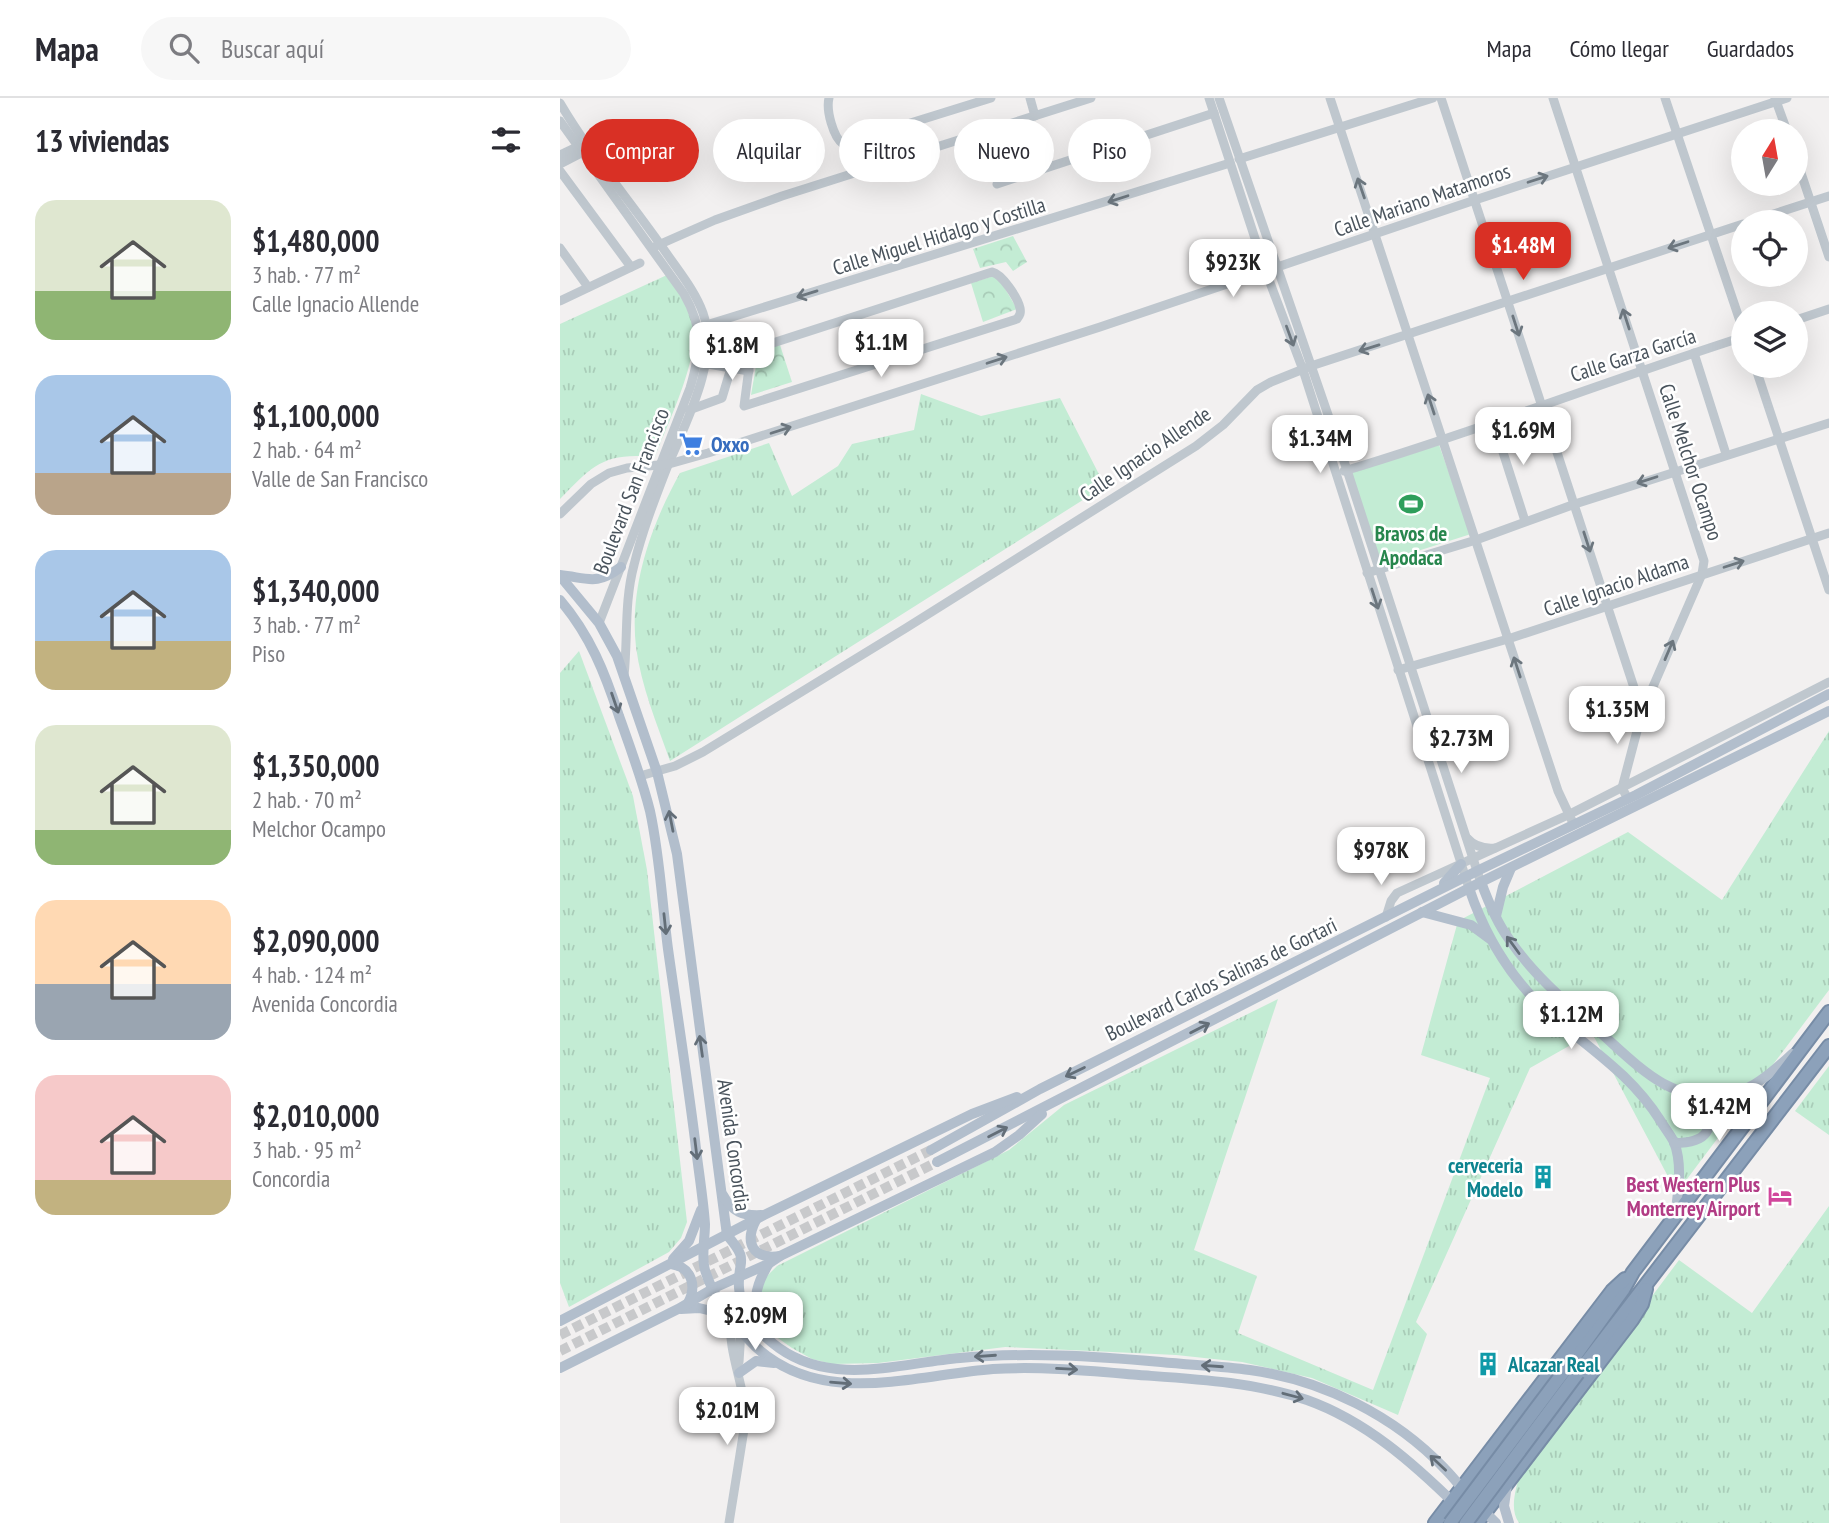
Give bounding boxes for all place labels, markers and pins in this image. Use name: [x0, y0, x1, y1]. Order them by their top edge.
pin: $1.48M: [1466, 222, 1580, 282]
pin: $923K: [1184, 240, 1282, 299]
pin: $1.1M: [832, 320, 930, 379]
pin: $1.8M: [683, 322, 781, 382]
pin: $1.69M: [1466, 408, 1580, 467]
pin: $1.34M: [1263, 416, 1377, 475]
supermarket icon: Oxxo: [677, 430, 705, 458]
place label: Oxxo: [711, 431, 749, 458]
sports icon: Bravos de Apodaca: [1397, 490, 1425, 518]
place label: Bravos de Apodaca: [1375, 520, 1447, 571]
pin: $1.35M: [1560, 686, 1674, 746]
pin: $2.73M: [1404, 716, 1518, 775]
pin: $978K: [1332, 828, 1430, 887]
pin: $1.12M: [1514, 992, 1628, 1051]
pin: $1.42M: [1662, 1084, 1776, 1143]
place label: cerveceria Modelo: [1448, 1152, 1523, 1203]
building icon: cerveceria Modelo: [1529, 1163, 1557, 1191]
place label: Best Western Plus Monterrey Airport: [1626, 1171, 1760, 1222]
hotel icon: Best Western Plus Monterrey Airport: [1766, 1182, 1794, 1210]
pin: $2.09M: [698, 1292, 812, 1352]
building icon: Alcazar Real: [1474, 1350, 1502, 1378]
place label: Alcazar Real: [1507, 1351, 1600, 1378]
pin: $2.01M: [670, 1388, 784, 1447]

